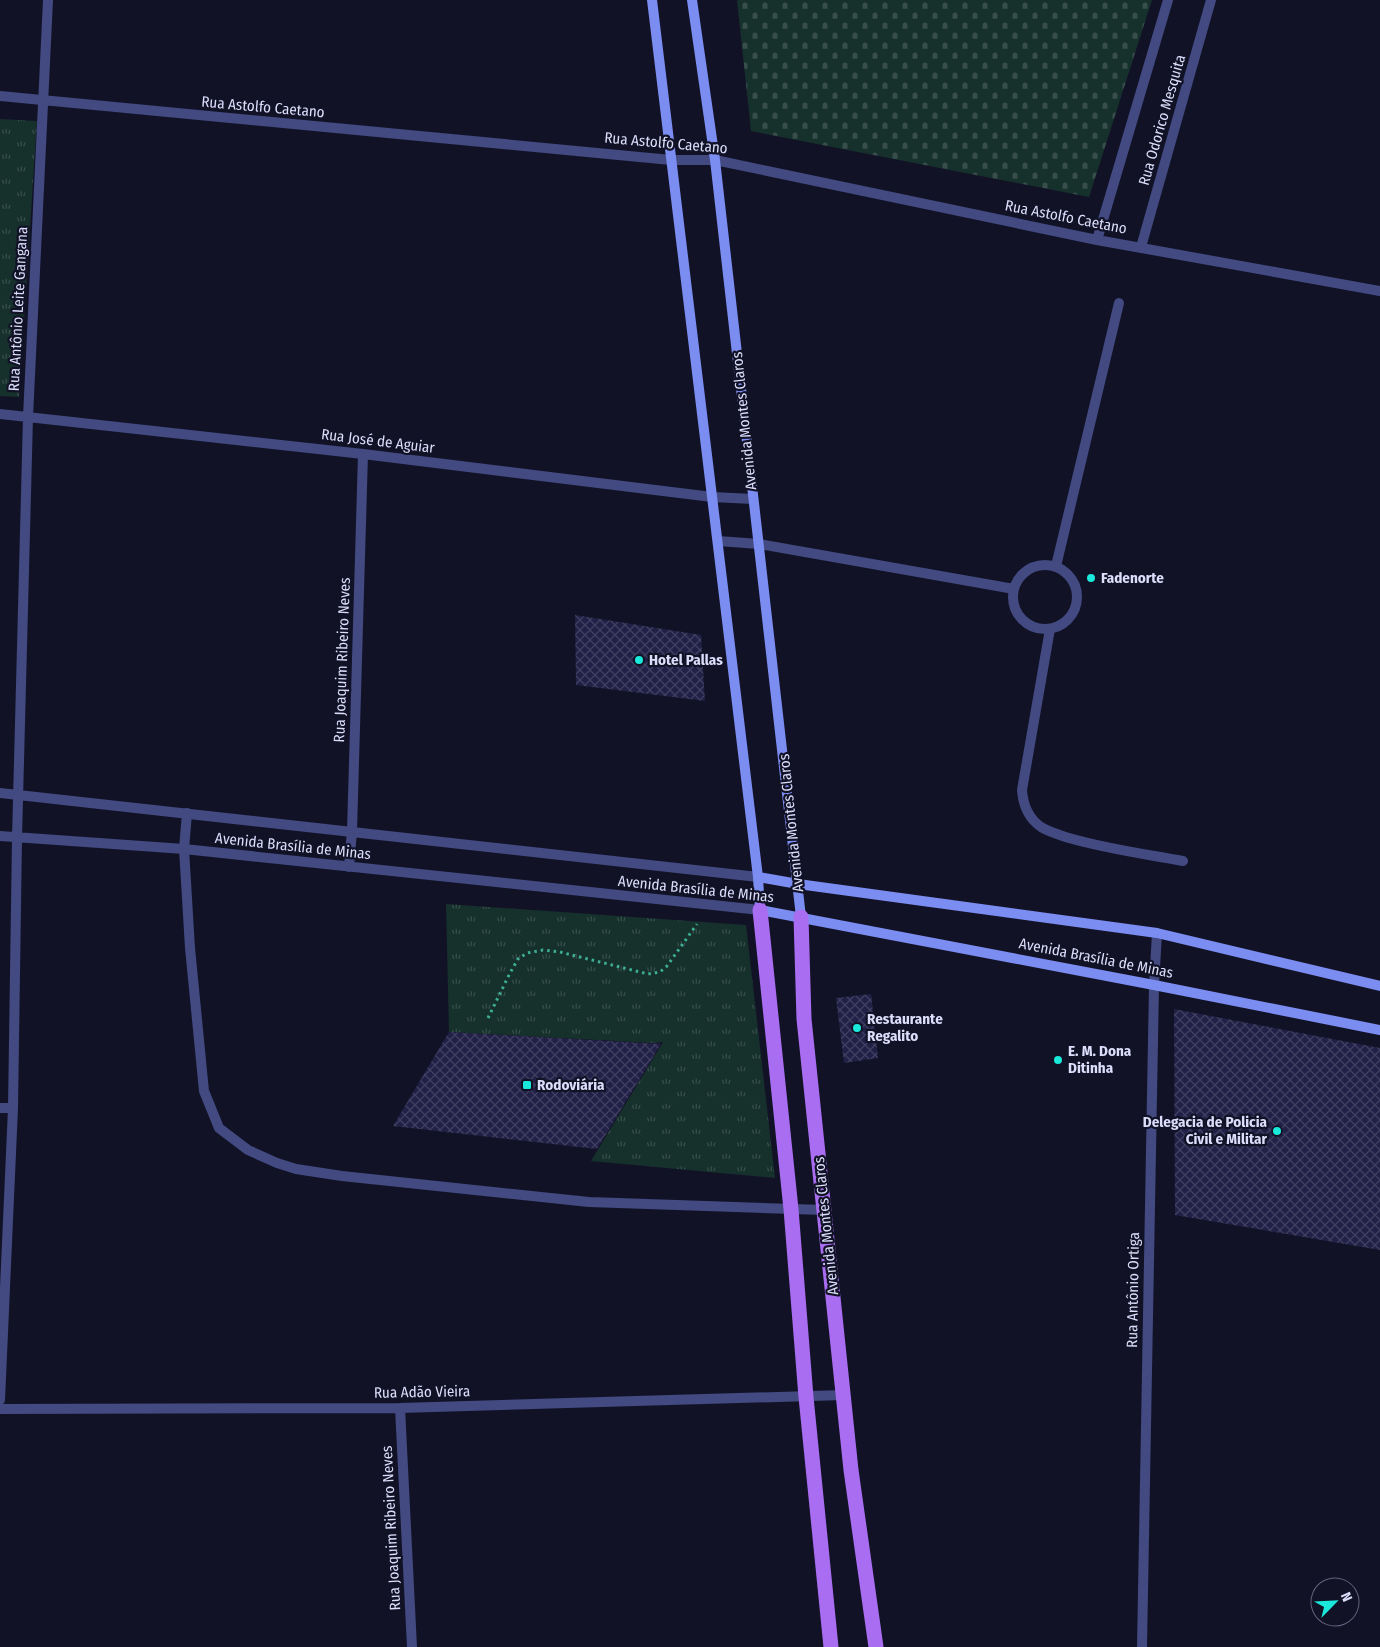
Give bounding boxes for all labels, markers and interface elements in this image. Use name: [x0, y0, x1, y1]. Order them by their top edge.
street label: Rua Odorico Mesquita: [1135, 53, 1189, 187]
street label: Rua Astolfo Caetano: [201, 93, 326, 121]
street label: Rua Astolfo Caetano: [604, 129, 729, 157]
street label: Rua Astolfo Caetano: [1004, 196, 1129, 238]
street label: Rua Antônio Leite Gangana: [5, 226, 31, 392]
street label: Avenida Montes Claros: [728, 351, 760, 491]
street label: Rua José de Aguiar: [320, 425, 437, 457]
place label: Fadenorte: [1101, 569, 1164, 587]
marker: Fadenorte: [1085, 572, 1097, 584]
street label: Rua Joaquim Ribeiro Neves: [330, 577, 354, 743]
place label: Hotel Pallas: [649, 651, 723, 669]
marker: Hotel Pallas: [633, 654, 645, 666]
street label: Avenida Montes Claros: [775, 753, 807, 893]
street label: Avenida Brasília de Minas: [214, 829, 372, 863]
street label: Avenida Brasília de Minas: [617, 872, 775, 906]
street label: Avenida Brasília de Minas: [1017, 934, 1175, 982]
place label: Restaurante Regalito: [867, 1010, 943, 1045]
marker: Restaurante Regalito: [851, 1022, 863, 1034]
place label: E. M. Dona Ditinha: [1068, 1042, 1132, 1077]
marker: E. M. Dona Ditinha: [1052, 1054, 1064, 1066]
place label: Rodoviária: [537, 1076, 605, 1094]
marker: Rodoviária: [521, 1079, 533, 1091]
place label: Delegacia de Policia Civil e Militar: [1143, 1113, 1268, 1148]
marker: Delegacia de Policia Civil e Militar: [1271, 1125, 1283, 1137]
street label: Avenida Montes Claros: [810, 1156, 842, 1296]
street label: Rua Antônio Ortiga: [1123, 1232, 1143, 1348]
street label: Rua Adão Vieira: [374, 1382, 470, 1402]
street label: Rua Joaquim Ribeiro Neves: [378, 1445, 404, 1611]
north arrow: [1310, 1577, 1360, 1627]
text: N: [1337, 1590, 1356, 1604]

